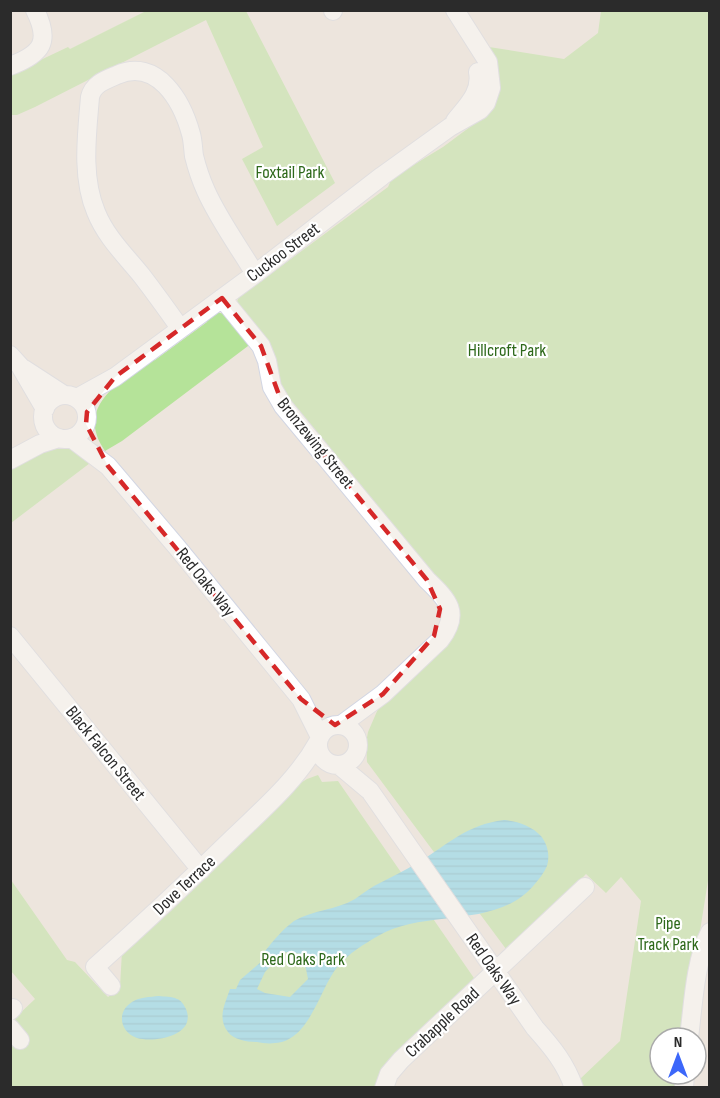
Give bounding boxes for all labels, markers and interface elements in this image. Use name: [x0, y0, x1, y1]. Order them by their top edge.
park label: Foxtail Park: [256, 162, 325, 183]
street label: Cuckoo Street: [243, 218, 324, 287]
park label: Hillcroft Park: [468, 340, 546, 361]
street label: Bronzewing Street: [273, 394, 359, 493]
street label: Red Oaks Way: [172, 544, 240, 621]
street label: Black Falcon Street: [61, 702, 150, 805]
street label: Dove Terrace: [149, 851, 220, 920]
park label: Pipe Track Park: [637, 913, 699, 955]
street label: Red Oaks Way: [461, 930, 526, 1009]
park label: Red Oaks Park: [261, 949, 345, 970]
street label: Crabapple Road: [401, 983, 484, 1062]
north arrow: [648, 1026, 708, 1086]
text: N: [674, 1033, 682, 1052]

